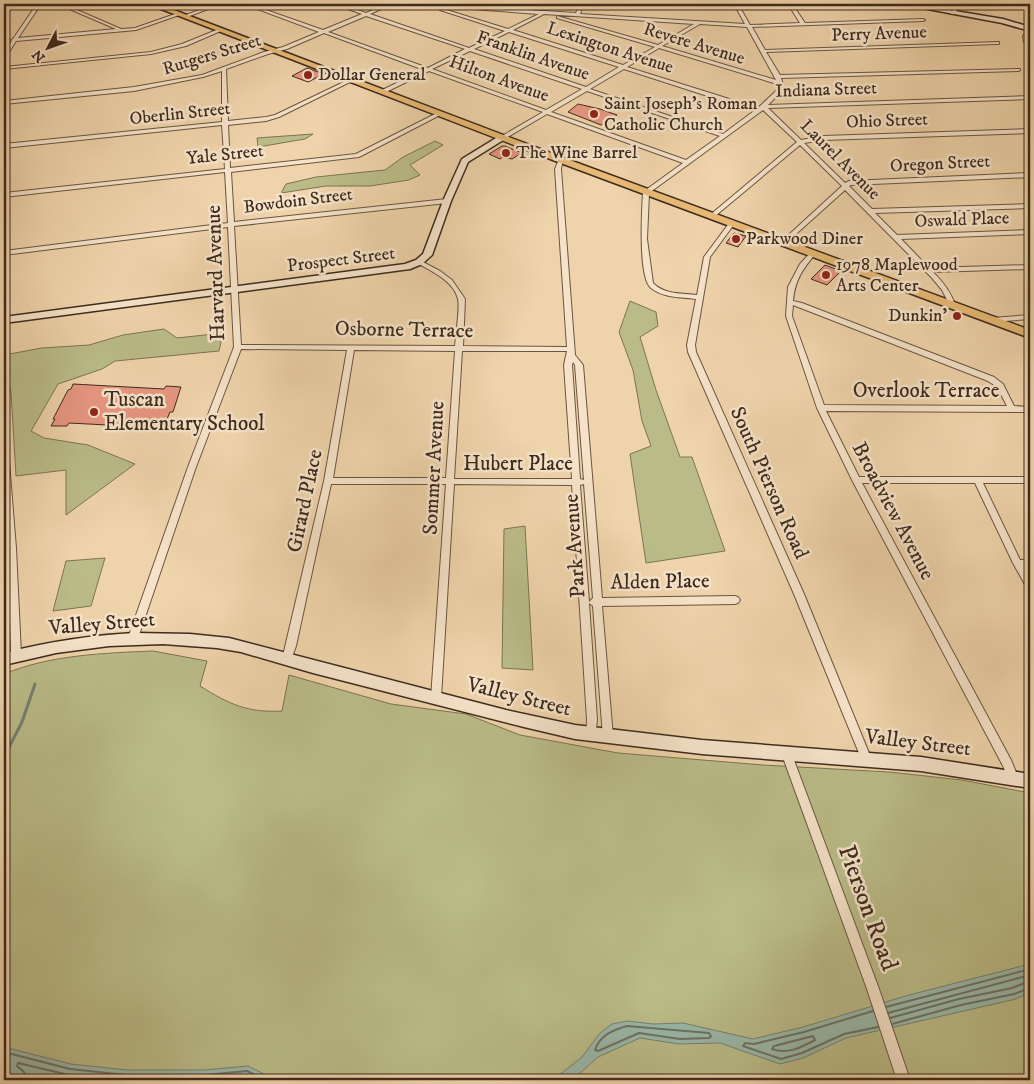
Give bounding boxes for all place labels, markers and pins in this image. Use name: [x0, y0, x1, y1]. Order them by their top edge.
place label: Dollar General: [318, 64, 426, 86]
marker: Dollar General: [302, 69, 314, 81]
place label: Saint Joseph's Roman Catholic Church: [604, 93, 758, 136]
marker: Saint Joseph's Roman Catholic Church: [588, 108, 600, 120]
place label: The Wine Barrel: [516, 142, 638, 164]
marker: The Wine Barrel: [500, 147, 512, 159]
place label: Parkwood Diner: [746, 228, 863, 250]
marker: Parkwood Diner: [730, 233, 742, 245]
place label: 1978 Maplewood Arts Center: [836, 254, 958, 297]
marker: 1978 Maplewood Arts Center: [820, 269, 832, 281]
place label: Dunkin': [888, 305, 947, 327]
marker: Dunkin': [951, 310, 963, 322]
place label: Tuscan Elementary School: [104, 387, 265, 437]
marker: Tuscan Elementary School: [88, 406, 100, 418]

